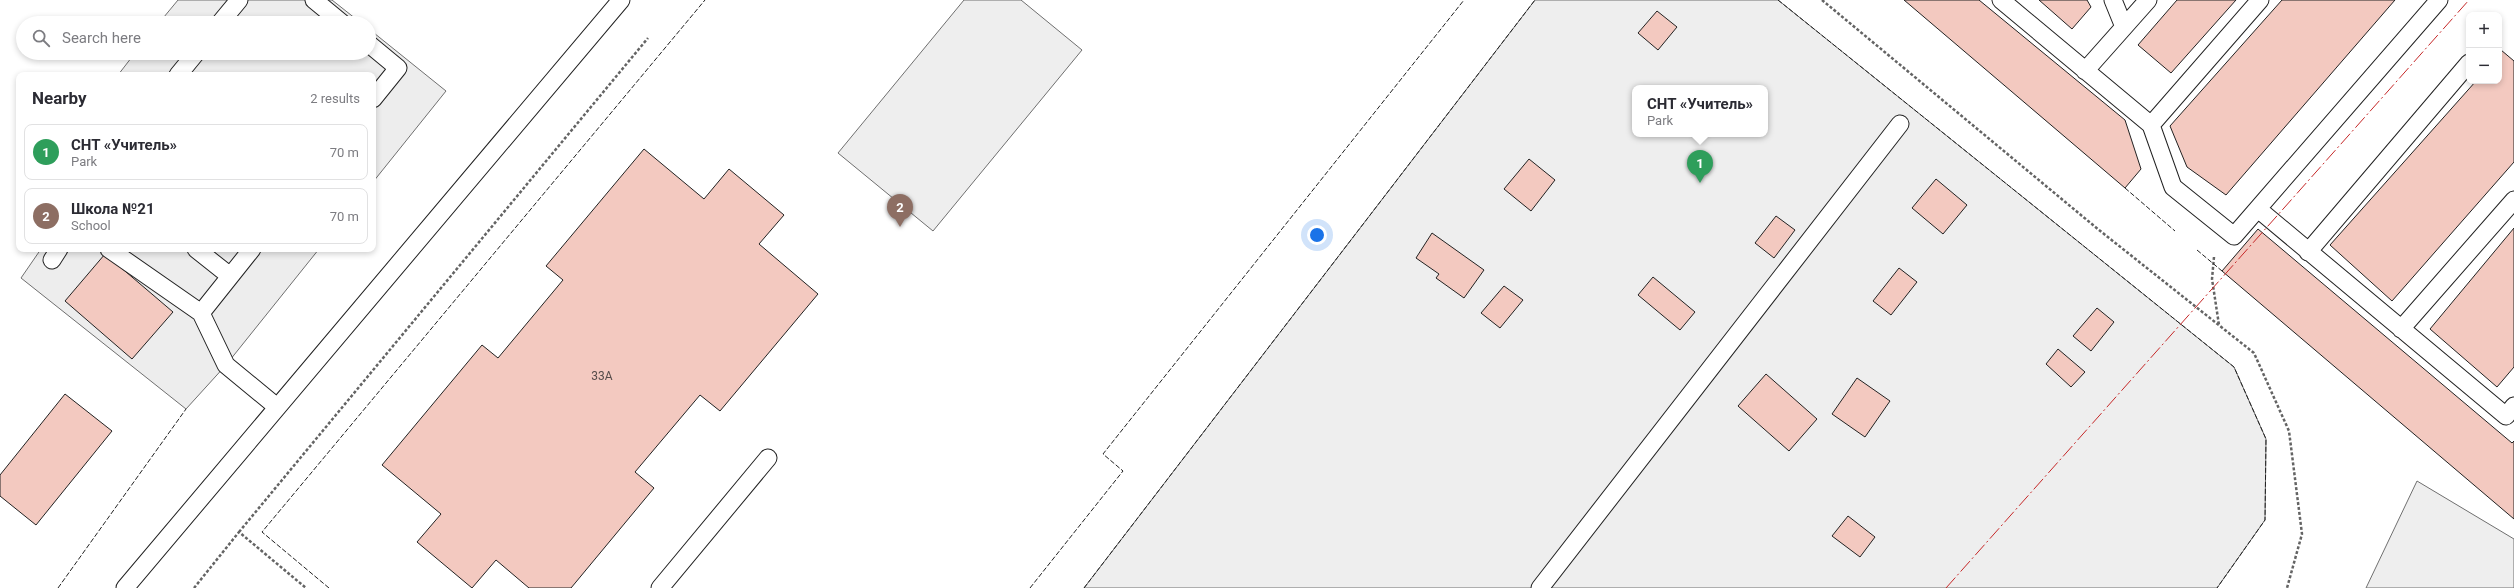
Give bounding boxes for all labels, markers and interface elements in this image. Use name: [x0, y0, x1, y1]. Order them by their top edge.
map controls: [2466, 12, 2502, 84]
button: +: [2466, 12, 2502, 48]
search box: [16, 16, 376, 60]
icon: search: [30, 27, 52, 49]
text: Search here: [62, 29, 141, 47]
button: −: [2466, 48, 2502, 84]
popup: [1632, 85, 1768, 137]
text: Nearby: [32, 88, 87, 108]
text: 2 results: [310, 91, 360, 106]
text: СНТ «Учитель»: [1647, 95, 1753, 113]
text: Park: [1647, 113, 1673, 128]
text: СНТ «Учитель»: [71, 136, 177, 154]
text: 1: [42, 145, 50, 160]
text: 70 m: [330, 145, 359, 160]
pin: 1: [1687, 150, 1713, 183]
text: Park: [71, 154, 97, 169]
pin: 2: [887, 194, 913, 227]
text: Школа №21: [71, 200, 155, 218]
text: 2: [42, 209, 50, 224]
text: 70 m: [330, 209, 359, 224]
text: School: [71, 218, 111, 233]
your location: [1307, 225, 1327, 245]
house number: 33А: [591, 369, 613, 383]

